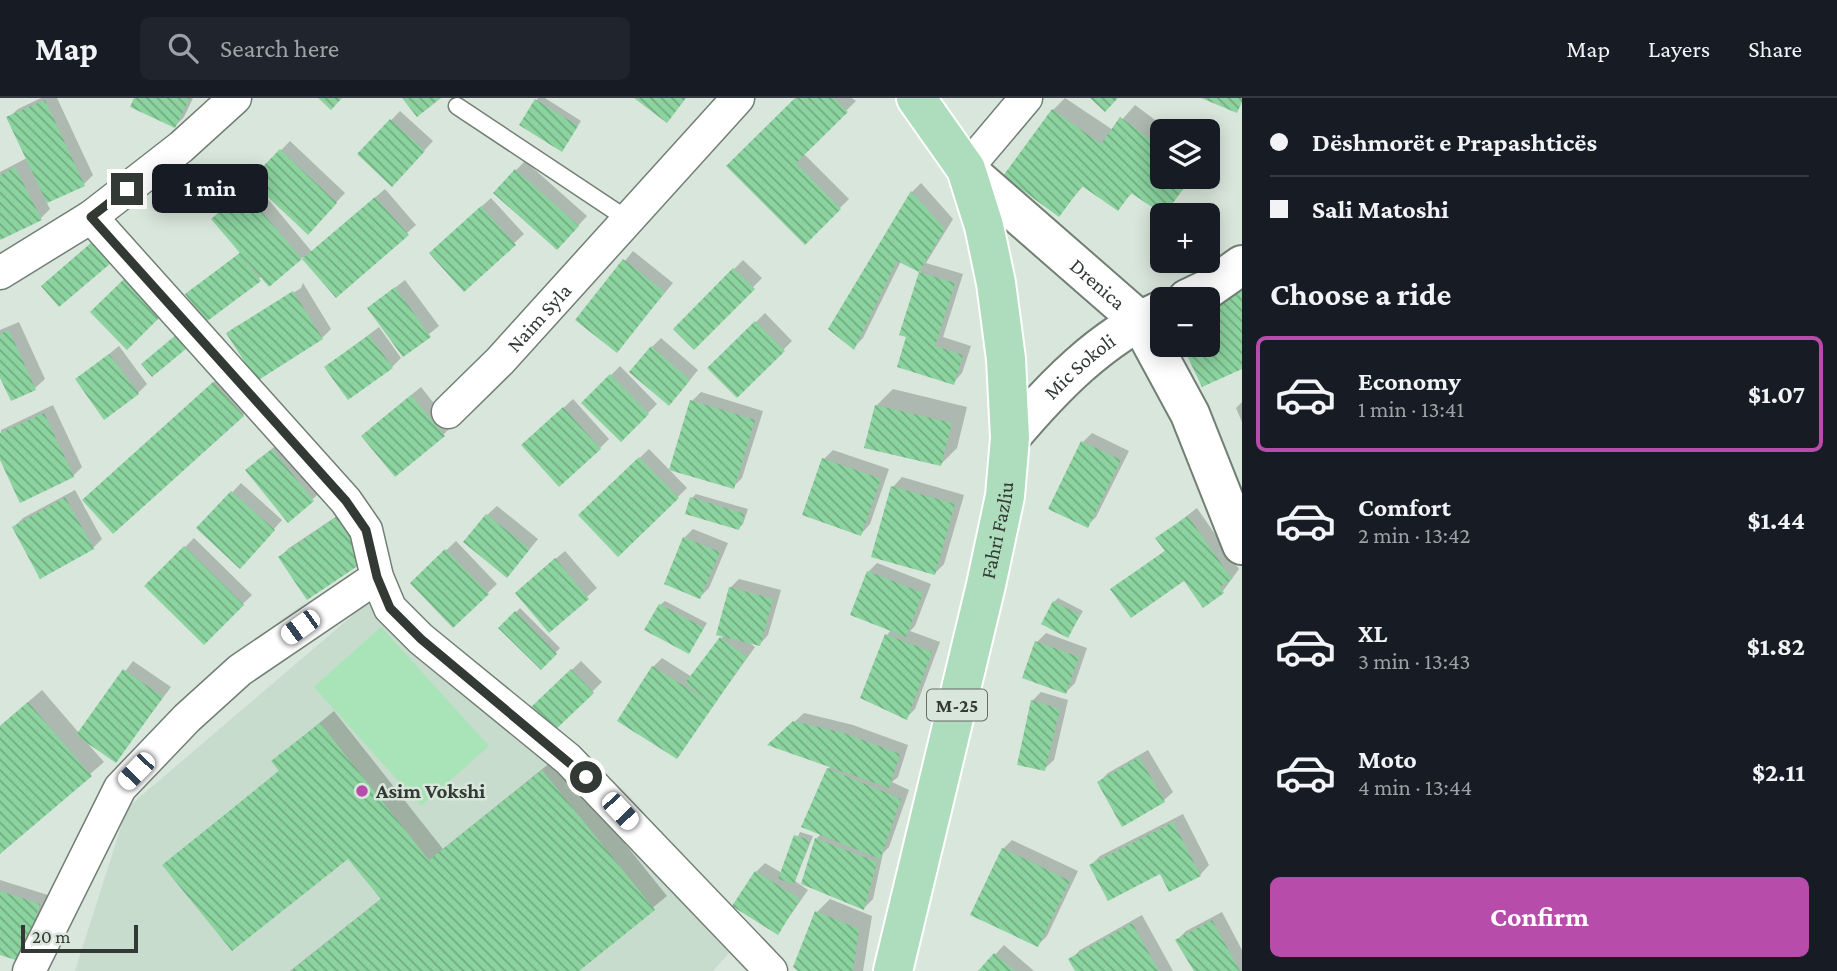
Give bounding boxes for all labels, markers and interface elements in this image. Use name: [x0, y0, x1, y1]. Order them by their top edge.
search box: [140, 17, 630, 80]
icon: search: [164, 29, 202, 67]
text: Map: [35, 30, 98, 67]
text: Search here: [220, 34, 339, 63]
text: Map: [1566, 35, 1610, 62]
text: Layers: [1648, 35, 1710, 62]
text: Share: [1748, 35, 1802, 62]
map controls: [1150, 119, 1220, 357]
button: layers: [1150, 119, 1220, 189]
text: Dëshmorët e Prapashticës: [1312, 128, 1597, 157]
callout: 1 min: [152, 164, 267, 214]
route end: [111, 173, 143, 205]
text: 1 min: [184, 175, 236, 201]
text: Sali Matoshi: [1312, 195, 1449, 224]
button: +: [1150, 203, 1220, 273]
street label: Drenica: [1065, 254, 1131, 315]
text: Choose a ride: [1270, 276, 1451, 312]
street label: Naim Syla: [502, 278, 576, 357]
button: −: [1150, 287, 1220, 357]
street label: Mic Sokoli: [1039, 328, 1120, 404]
icon: car: [1274, 363, 1337, 426]
text: Economy: [1358, 367, 1461, 396]
text: $1.07: [1748, 380, 1805, 409]
text: 1 min · 13:41: [1358, 396, 1464, 422]
street label: Fahri Fazliu: [976, 481, 1018, 581]
icon: car: [1274, 489, 1337, 552]
text: Comfort: [1358, 493, 1451, 522]
text: $1.44: [1747, 506, 1805, 535]
text: 2 min · 13:42: [1358, 522, 1471, 548]
car: [277, 606, 324, 648]
icon: car: [1274, 615, 1337, 678]
text: XL: [1358, 619, 1387, 648]
text: $1.82: [1747, 632, 1805, 661]
text: 3 min · 13:43: [1358, 648, 1470, 674]
road number: M-25: [927, 690, 987, 720]
icon: car: [1274, 741, 1337, 804]
text: Moto: [1358, 745, 1417, 774]
car: [114, 749, 159, 793]
text: $2.11: [1752, 758, 1805, 787]
route start: [570, 761, 602, 793]
text: 4 min · 13:44: [1358, 774, 1472, 800]
place label: Asim Vokshi: [375, 779, 485, 803]
marker: Asim Vokshi: [354, 783, 370, 799]
car: [598, 788, 643, 834]
button: Confirm: [1270, 877, 1809, 957]
scale bar: [21, 922, 138, 954]
text: 20 m: [32, 926, 71, 947]

